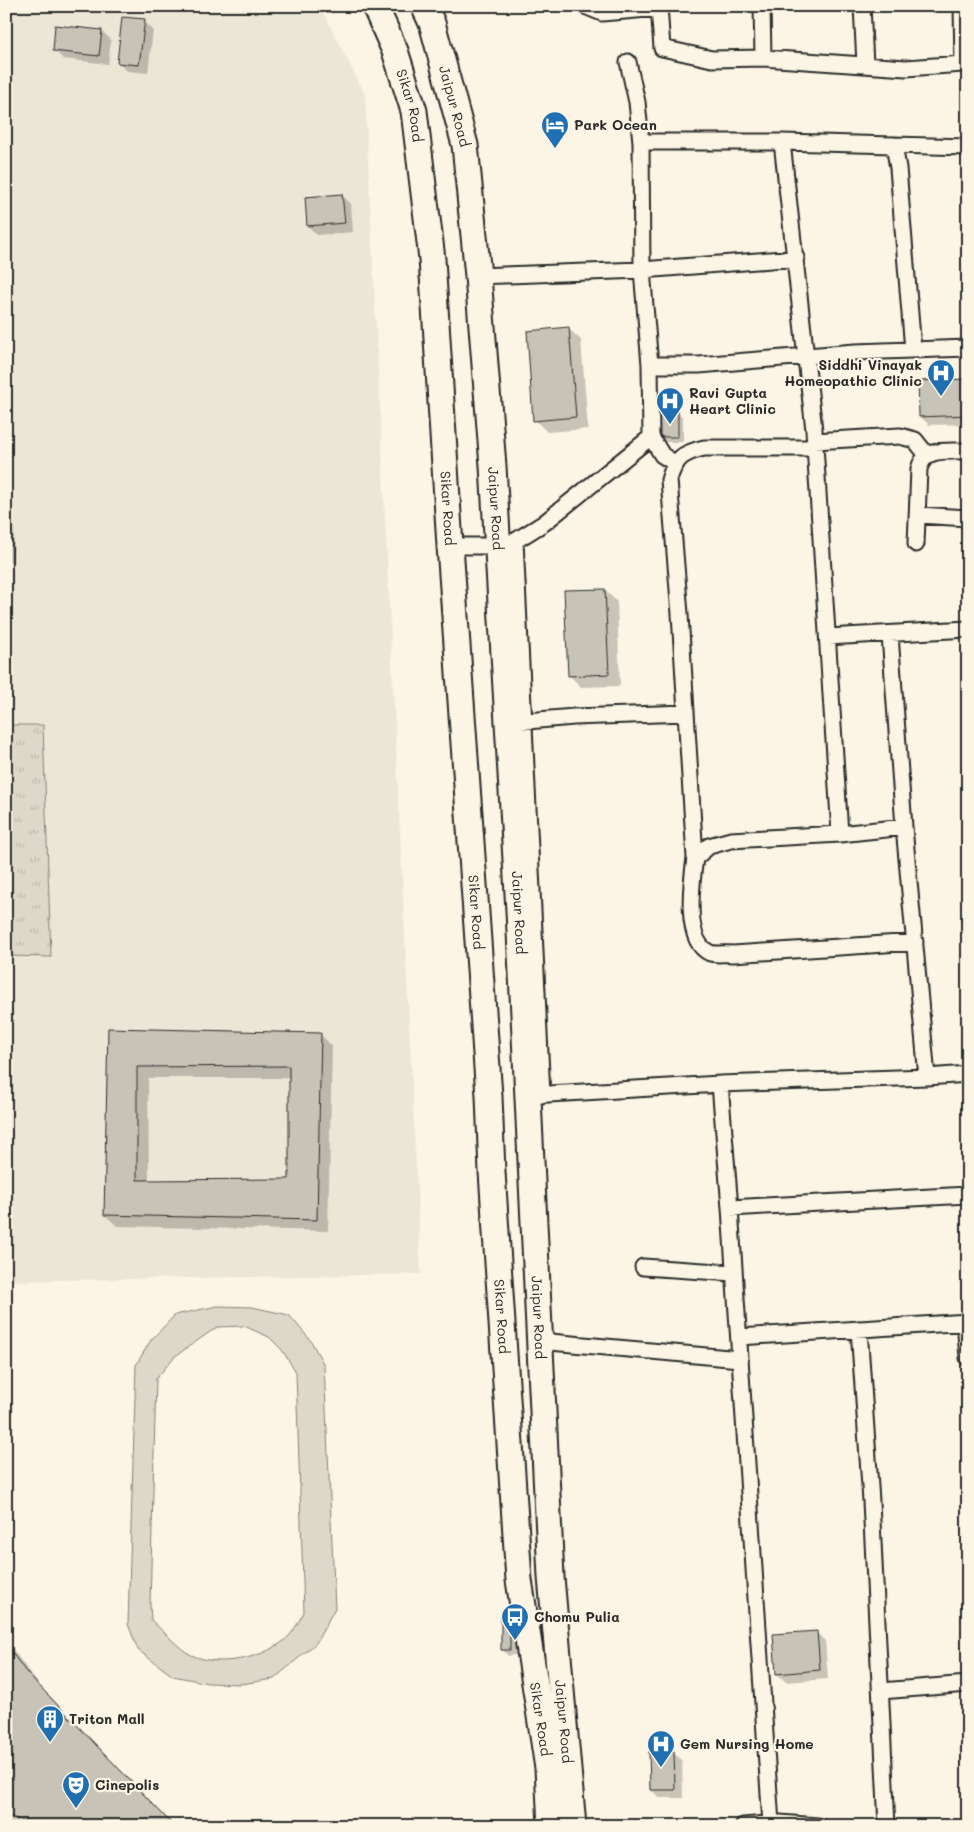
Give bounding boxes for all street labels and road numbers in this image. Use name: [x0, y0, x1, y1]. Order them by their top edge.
street label: Jaipur Road: [435, 63, 475, 149]
street label: Sikar Road: [392, 66, 428, 143]
street label: Jaipur Road: [484, 466, 508, 551]
street label: Sikar Road: [436, 470, 460, 546]
street label: Jaipur Road: [508, 871, 531, 955]
street label: Sikar Road: [464, 874, 489, 950]
street label: Jaipur Road: [528, 1275, 551, 1360]
street label: Sikar Road: [490, 1278, 514, 1354]
street label: Jaipur Road: [551, 1679, 577, 1764]
street label: Sikar Road: [526, 1681, 556, 1758]

